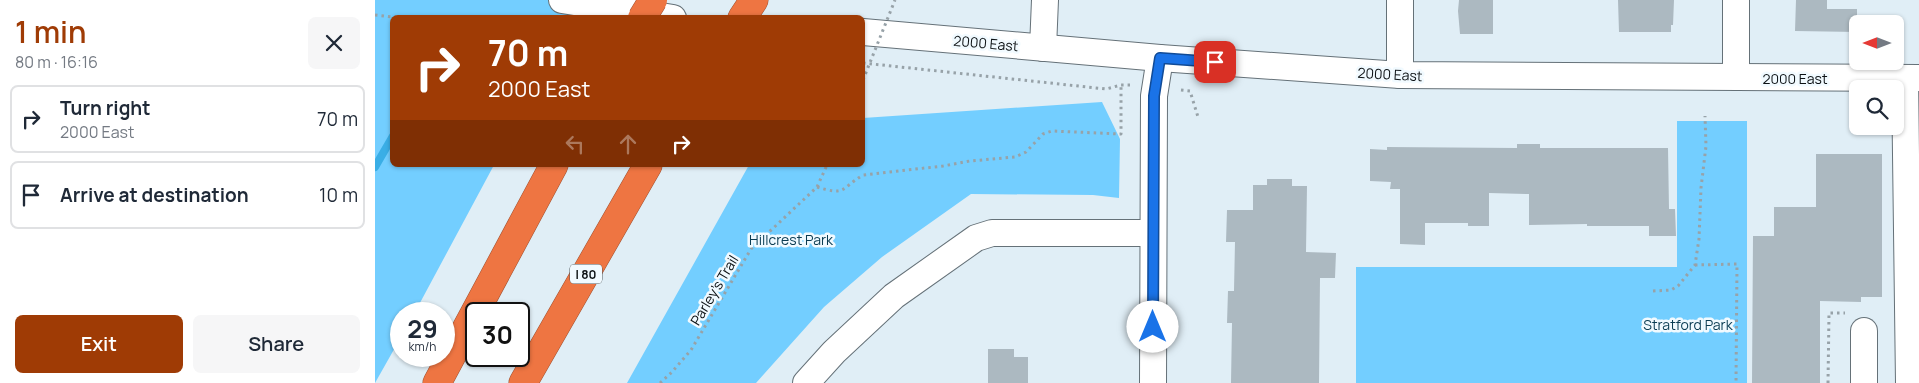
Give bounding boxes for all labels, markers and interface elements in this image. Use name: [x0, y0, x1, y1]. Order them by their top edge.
text: 1 min: [15, 11, 87, 52]
north arrow: [1849, 15, 1904, 70]
map controls: [1849, 15, 1904, 135]
button: close: [308, 17, 360, 69]
text: 70 m: [488, 29, 568, 77]
street label: 2000 East: [953, 31, 1020, 55]
icon: right: [405, 35, 470, 100]
pin: [1194, 41, 1236, 83]
icon: arrive: [1201, 48, 1229, 76]
text: 80 m · 16:16: [15, 51, 98, 73]
street label: 2000 East: [1357, 63, 1423, 85]
street label: 2000 East: [1762, 69, 1828, 88]
text: 2000 East: [488, 74, 590, 104]
button: search: [1849, 80, 1904, 135]
text: Turn right: [60, 95, 150, 121]
icon: right: [17, 105, 45, 133]
text: 70 m: [317, 106, 358, 132]
text: 2000 East: [60, 121, 134, 143]
icon: left: [561, 130, 589, 158]
icon: ahead: [614, 130, 642, 158]
icon: right: [667, 130, 695, 158]
icon: arrive: [17, 181, 45, 209]
text: Arrive at destination: [60, 182, 249, 208]
text: 10 m: [319, 182, 358, 208]
park label: Hillcrest Park: [749, 230, 834, 249]
street label: Parley's Trail: [686, 251, 742, 329]
road number: I 80: [570, 264, 602, 284]
position arrow: [1126, 300, 1178, 352]
speed limit sign: 30: [465, 302, 530, 367]
text: 29: [407, 311, 438, 346]
button: Exit: [15, 315, 183, 373]
button: Share: [193, 315, 360, 373]
park label: Stratford Park: [1643, 315, 1734, 334]
text: km/h: [409, 338, 436, 355]

